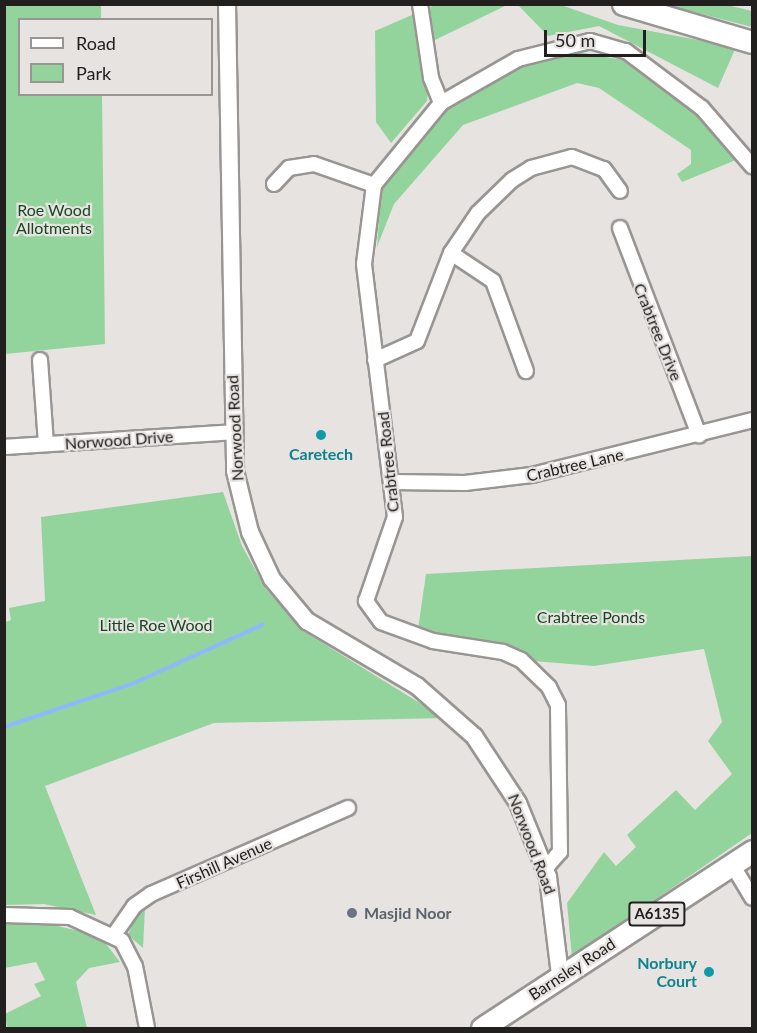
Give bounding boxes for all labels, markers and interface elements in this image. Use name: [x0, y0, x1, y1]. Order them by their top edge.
legend: [18, 18, 213, 96]
scale bar: [547, 18, 649, 56]
text: 50 m: [555, 29, 595, 51]
text: Road: [76, 32, 116, 54]
text: Park: [76, 62, 111, 84]
park label: Roe Wood Allotments: [16, 200, 92, 238]
street label: Crabtree Drive: [630, 280, 686, 384]
street label: Norwood Road: [223, 375, 247, 481]
street label: Crabtree Road: [373, 411, 403, 513]
street label: Norwood Drive: [64, 427, 174, 453]
marker: Caretech: [314, 428, 328, 442]
place label: Caretech: [289, 444, 353, 464]
street label: Crabtree Lane: [525, 445, 625, 485]
park label: Crabtree Ponds: [537, 607, 645, 627]
park label: Little Roe Wood: [99, 615, 213, 635]
street label: Norwood Road: [504, 791, 560, 897]
street label: Firshill Avenue: [173, 833, 275, 893]
road number: A6135: [627, 902, 687, 926]
place label: Masjid Noor: [364, 903, 452, 923]
marker: Masjid Noor: [345, 906, 359, 920]
street label: Barnsley Road: [525, 934, 619, 1004]
place label: Norbury Court: [637, 953, 697, 991]
marker: Norbury Court: [702, 965, 716, 979]

